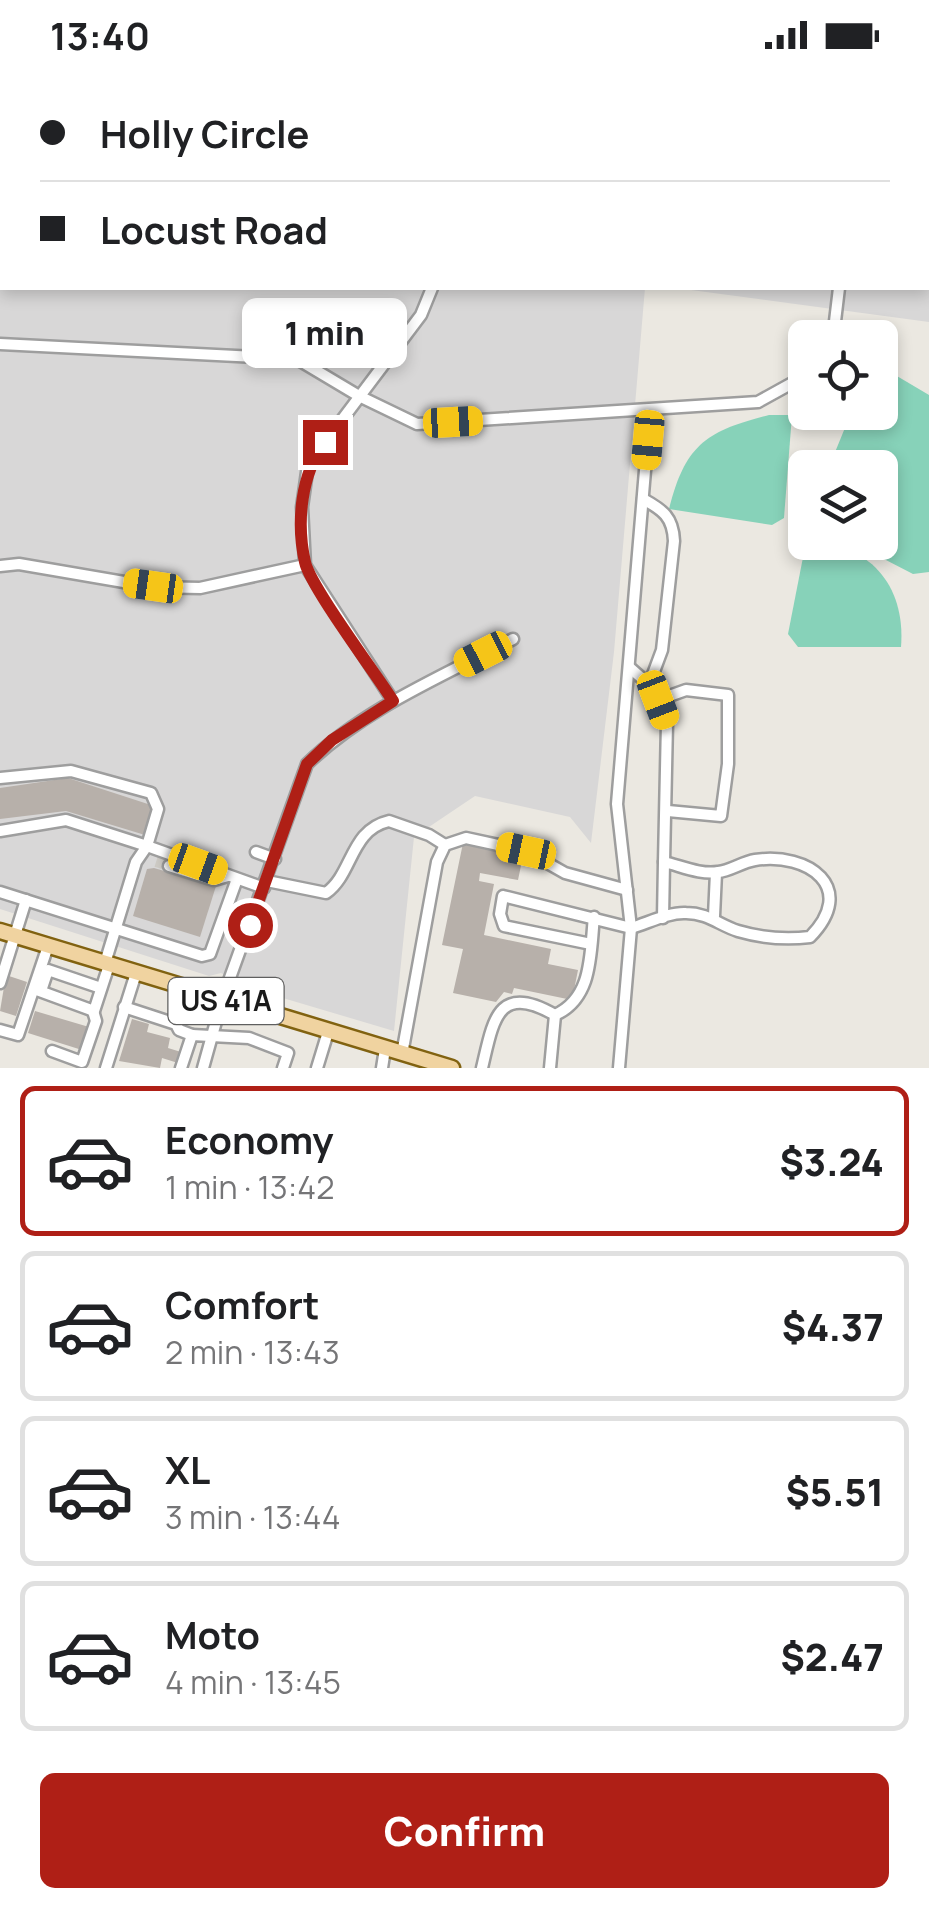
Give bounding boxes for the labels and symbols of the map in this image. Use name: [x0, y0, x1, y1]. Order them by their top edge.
callout: 1 min: [242, 297, 408, 367]
car: [422, 405, 484, 439]
car: [630, 409, 666, 471]
route end: [303, 420, 348, 465]
car: [121, 567, 185, 605]
car: [449, 627, 517, 681]
car: [633, 667, 683, 733]
car: [494, 830, 558, 872]
car: [165, 840, 231, 888]
route start: [228, 903, 273, 948]
road number: US 41A: [168, 978, 284, 1024]

